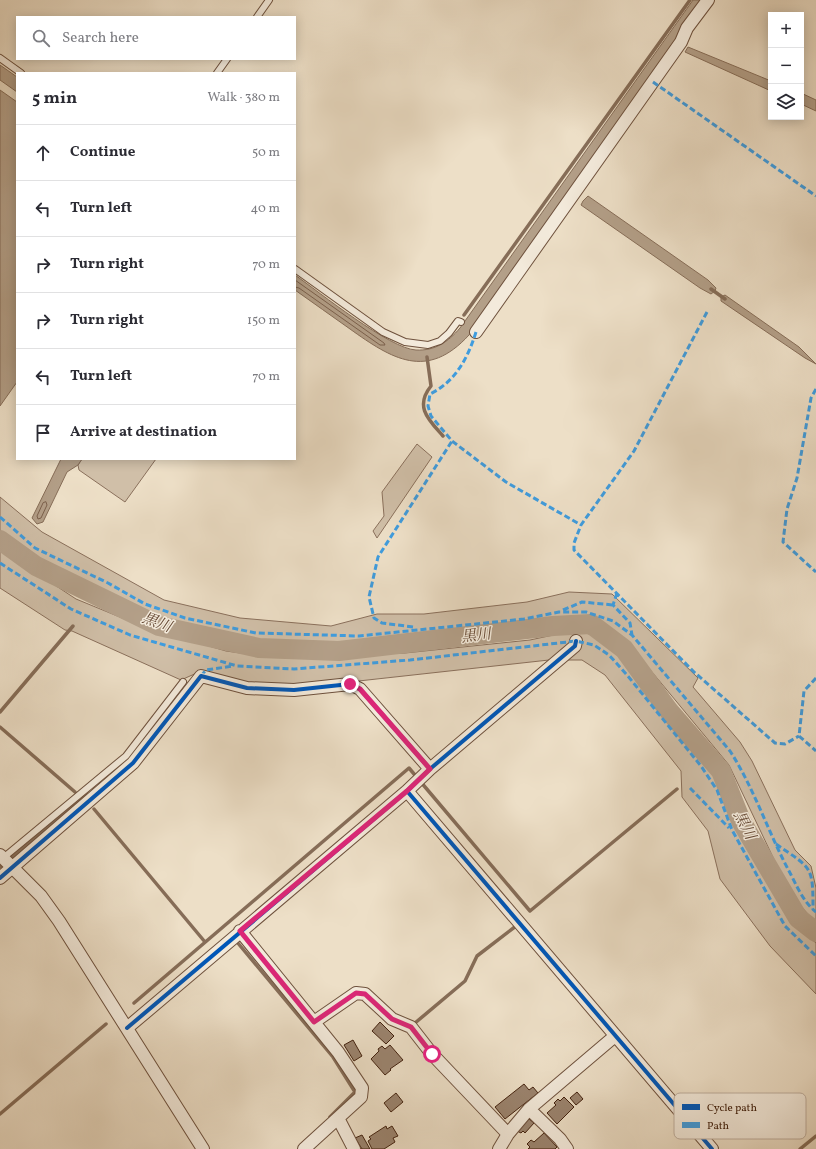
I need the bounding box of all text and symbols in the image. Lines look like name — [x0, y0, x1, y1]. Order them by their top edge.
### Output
map controls — [768, 12, 804, 120]
button: + — [768, 12, 804, 48]
search box — [16, 16, 296, 60]
icon: search — [30, 27, 52, 49]
text: Search here — [62, 28, 139, 49]
button: − — [768, 48, 804, 84]
button: layers — [768, 84, 804, 120]
text: 5 min — [32, 87, 77, 110]
text: Walk · 380 m — [207, 89, 280, 107]
icon: ahead — [32, 142, 54, 164]
text: Continue — [70, 142, 135, 163]
text: 50 m — [252, 144, 280, 162]
icon: left — [32, 198, 54, 220]
text: Turn left — [70, 198, 132, 219]
text: 40 m — [251, 200, 280, 218]
icon: right — [32, 254, 54, 276]
text: Turn right — [70, 254, 144, 275]
text: 70 m — [252, 256, 280, 274]
icon: right — [32, 310, 54, 332]
text: Turn right — [70, 310, 144, 331]
text: 150 m — [247, 312, 280, 330]
icon: left — [32, 366, 54, 388]
text: Turn left — [70, 366, 132, 387]
text: 70 m — [252, 368, 280, 386]
icon: arrive — [32, 422, 54, 444]
text: Arrive at destination — [70, 422, 217, 443]
water label: 黒川 — [139, 608, 176, 639]
water label: 黒川 — [460, 624, 494, 649]
route end — [341, 675, 359, 693]
water label: 黒川 — [727, 808, 761, 846]
route start — [423, 1045, 441, 1063]
legend — [674, 1093, 806, 1139]
text: Cycle path — [707, 1101, 757, 1116]
text: Path — [707, 1119, 730, 1134]

